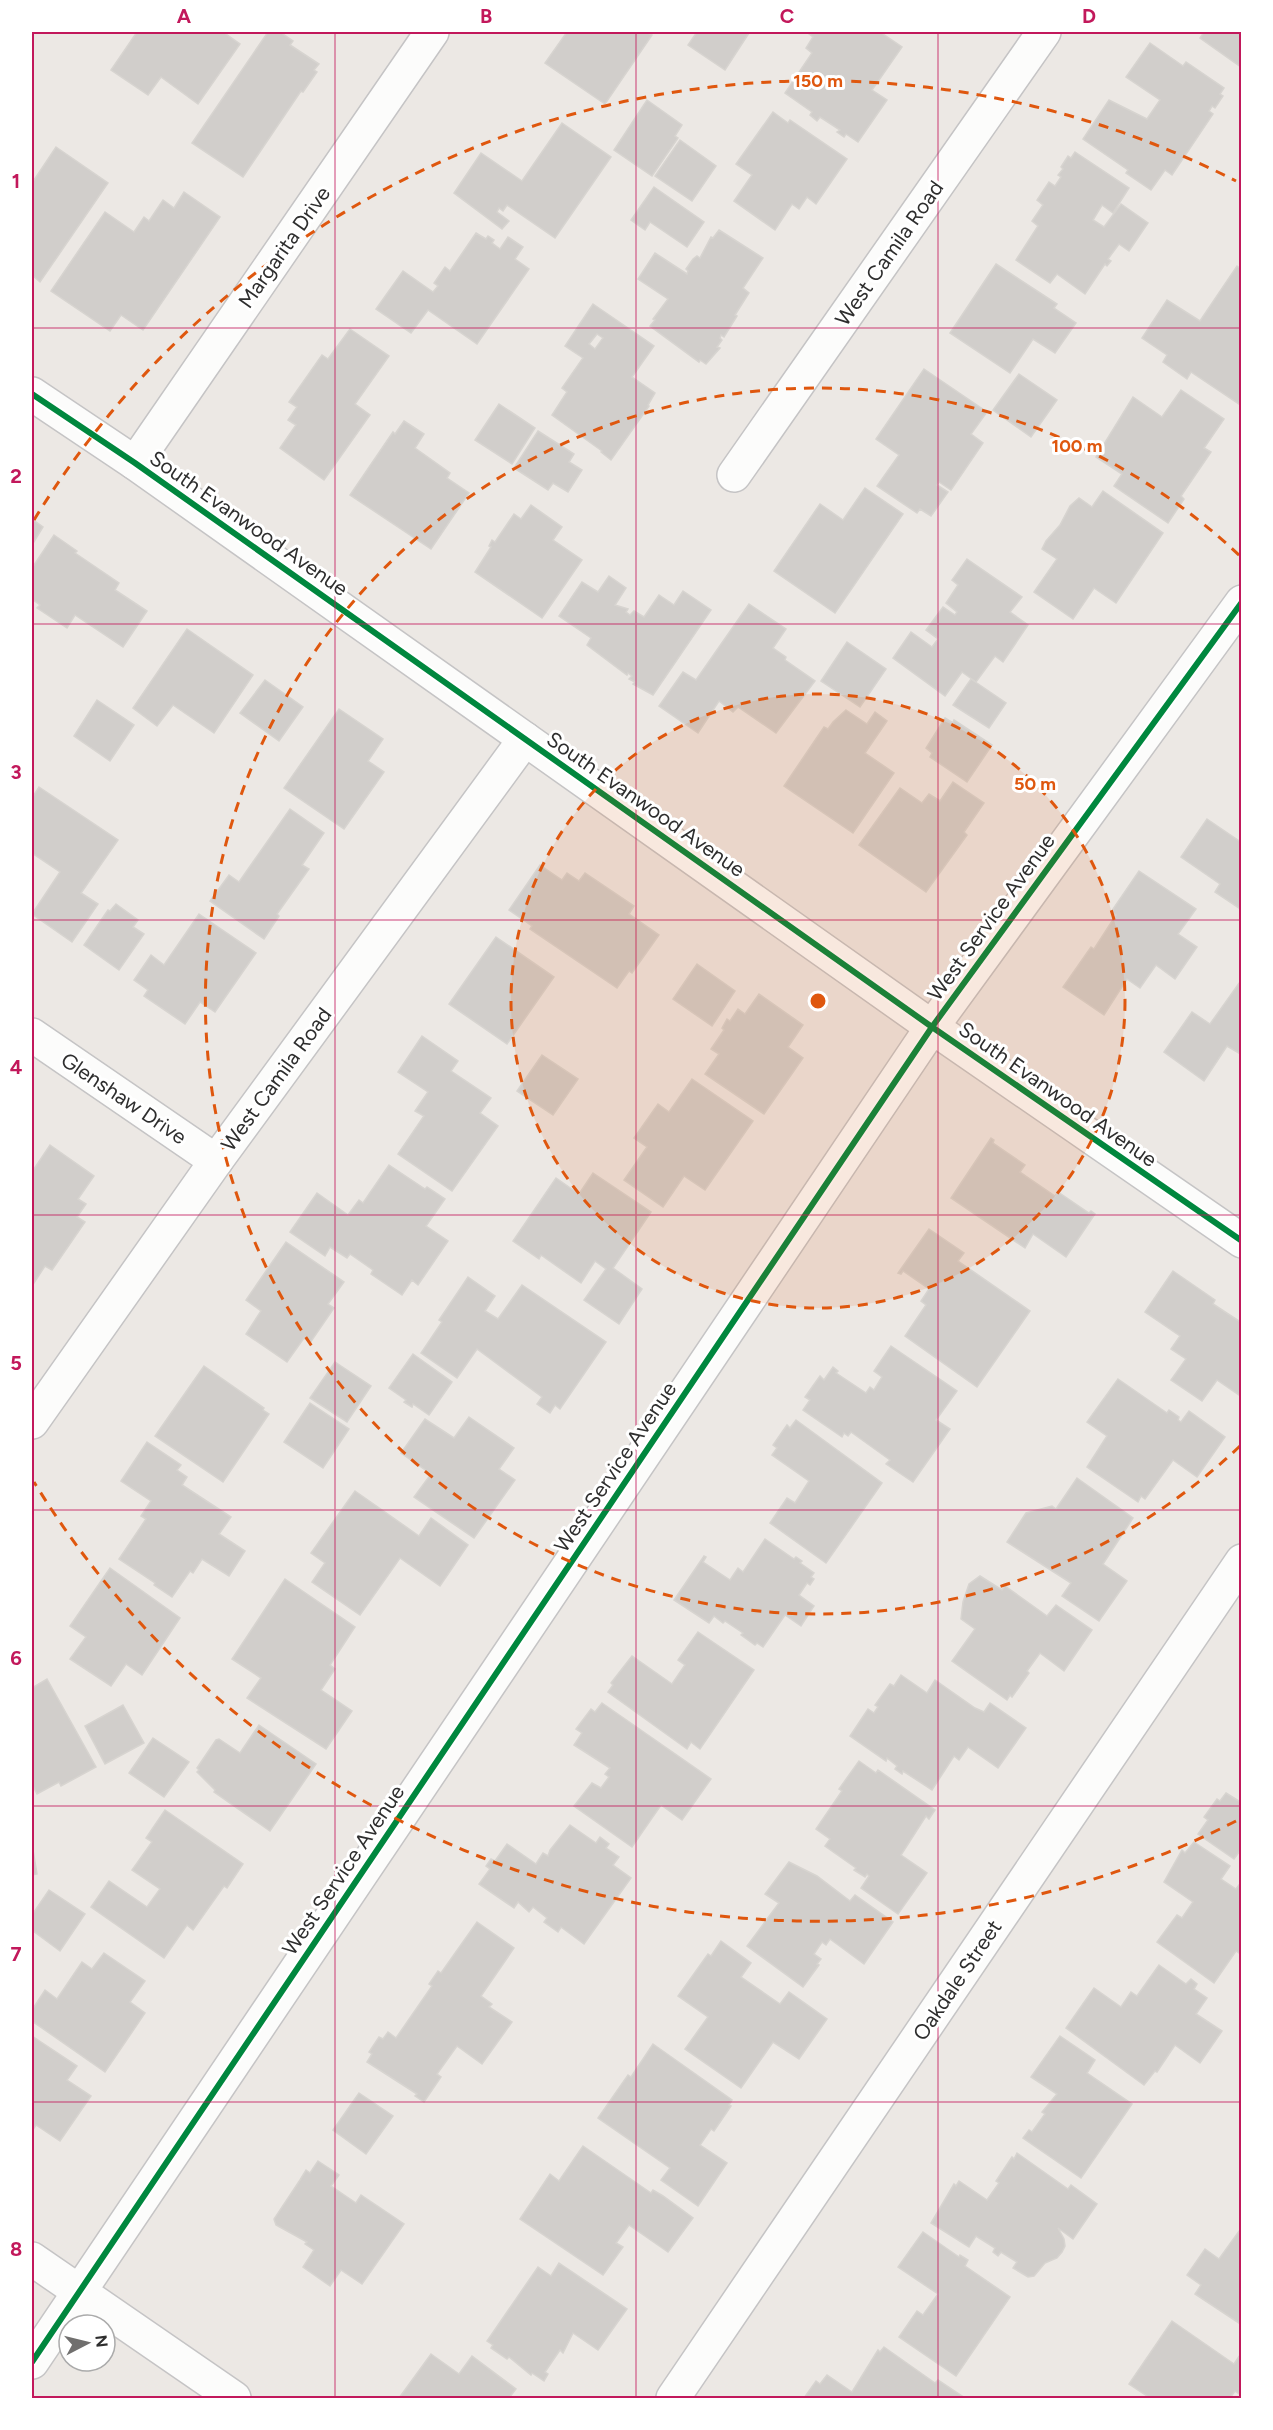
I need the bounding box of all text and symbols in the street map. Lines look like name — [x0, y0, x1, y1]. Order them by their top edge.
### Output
text: A — [177, 4, 192, 28]
text: B — [480, 4, 492, 28]
text: C — [780, 4, 794, 28]
text: D — [1082, 4, 1096, 28]
text: 150 m — [793, 70, 843, 92]
text: 1 — [12, 169, 20, 193]
street label: West Camila Road — [830, 176, 948, 330]
street label: Margarita Drive — [233, 181, 335, 313]
text: 100 m — [1052, 435, 1102, 457]
street label: South Evanwood Avenue — [145, 445, 353, 601]
text: 2 — [10, 464, 22, 488]
street label: South Evanwood Avenue — [542, 726, 750, 882]
text: 3 — [10, 760, 22, 784]
text: 50 m — [1014, 773, 1056, 795]
street label: West Service Avenue — [922, 829, 1060, 1005]
centre of rings — [808, 991, 828, 1011]
street label: West Camila Road — [216, 1002, 336, 1156]
street label: South Evanwood Avenue — [954, 1016, 1162, 1172]
street label: Glenshaw Drive — [56, 1047, 192, 1149]
text: 4 — [10, 1055, 23, 1079]
text: 5 — [10, 1351, 22, 1375]
street label: West Service Avenue — [549, 1377, 681, 1557]
text: 6 — [10, 1646, 22, 1670]
street label: West Service Avenue — [277, 1780, 409, 1960]
street label: Oakdale Street — [907, 1915, 1007, 2045]
text: 7 — [10, 1942, 22, 1966]
text: 8 — [10, 2237, 22, 2261]
north arrow — [57, 2313, 117, 2373]
text: N — [91, 2334, 112, 2349]

